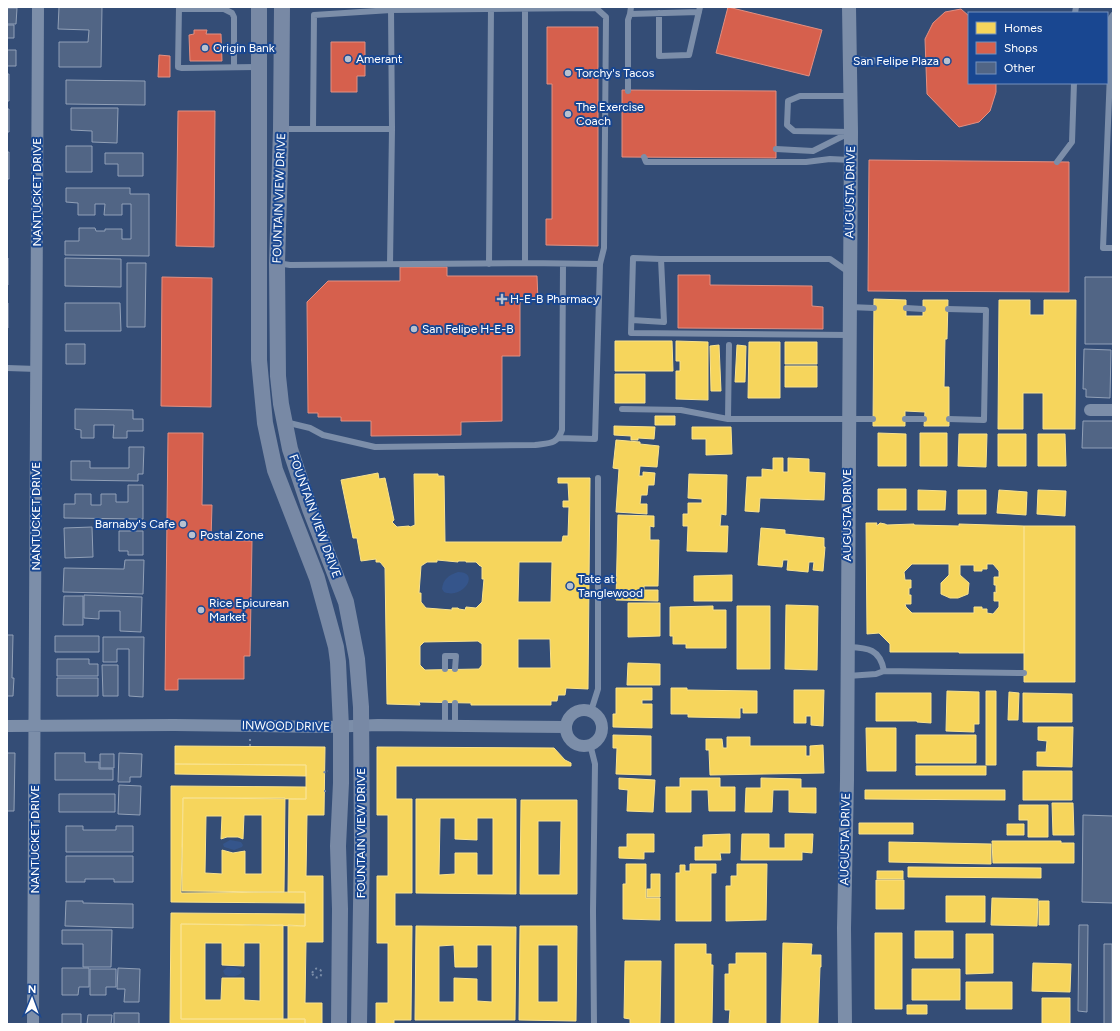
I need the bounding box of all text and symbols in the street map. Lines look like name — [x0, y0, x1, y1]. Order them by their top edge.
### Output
legend — [968, 12, 1108, 84]
text: Homes — [1004, 21, 1043, 35]
place label: Origin Bank — [213, 41, 275, 55]
text: Shops — [1004, 41, 1038, 55]
marker: Origin Bank — [200, 43, 210, 53]
place label: Amerant — [356, 52, 403, 66]
marker: Amerant — [343, 54, 353, 64]
place label: San Felipe Plaza — [853, 54, 939, 68]
marker: San Felipe Plaza — [942, 56, 952, 66]
text: Other — [1004, 61, 1035, 75]
place label: Torchy's Tacos — [576, 66, 655, 80]
marker: Torchy's Tacos — [563, 68, 573, 78]
place label: The Exercise Coach — [576, 100, 644, 128]
marker: The Exercise Coach — [563, 109, 573, 119]
street label: FOUNTAIN VIEW DRIVE — [270, 132, 288, 264]
street label: NANTUCKET DRIVE — [30, 138, 44, 246]
street label: AUGUSTA DRIVE — [842, 145, 858, 239]
place label: H-E-B Pharmacy — [510, 292, 600, 306]
marker: H-E-B Pharmacy — [497, 294, 507, 304]
place label: San Felipe H-E-B — [422, 322, 514, 336]
marker: San Felipe H-E-B — [409, 324, 419, 334]
street label: FOUNTAIN VIEW DRIVE — [286, 452, 344, 580]
street label: NANTUCKET DRIVE — [29, 462, 43, 570]
street label: AUGUSTA DRIVE — [840, 469, 854, 561]
place label: Barnaby's Cafe — [95, 517, 175, 531]
marker: Barnaby's Cafe — [178, 519, 188, 529]
place label: Postal Zone — [200, 528, 264, 542]
marker: Postal Zone — [187, 530, 197, 540]
place label: Tate at Tanglewood — [578, 572, 643, 600]
marker: Tate at Tanglewood — [565, 581, 575, 591]
place label: Rice Epicurean Market — [209, 596, 289, 624]
marker: Rice Epicurean Market — [196, 605, 206, 615]
street label: INWOOD DRIVE — [242, 718, 330, 734]
street label: FOUNTAIN VIEW DRIVE — [354, 768, 368, 898]
street label: NANTUCKET DRIVE — [28, 785, 42, 893]
street label: AUGUSTA DRIVE — [837, 792, 853, 886]
north arrow — [12, 979, 52, 1019]
text: N — [28, 983, 37, 996]

